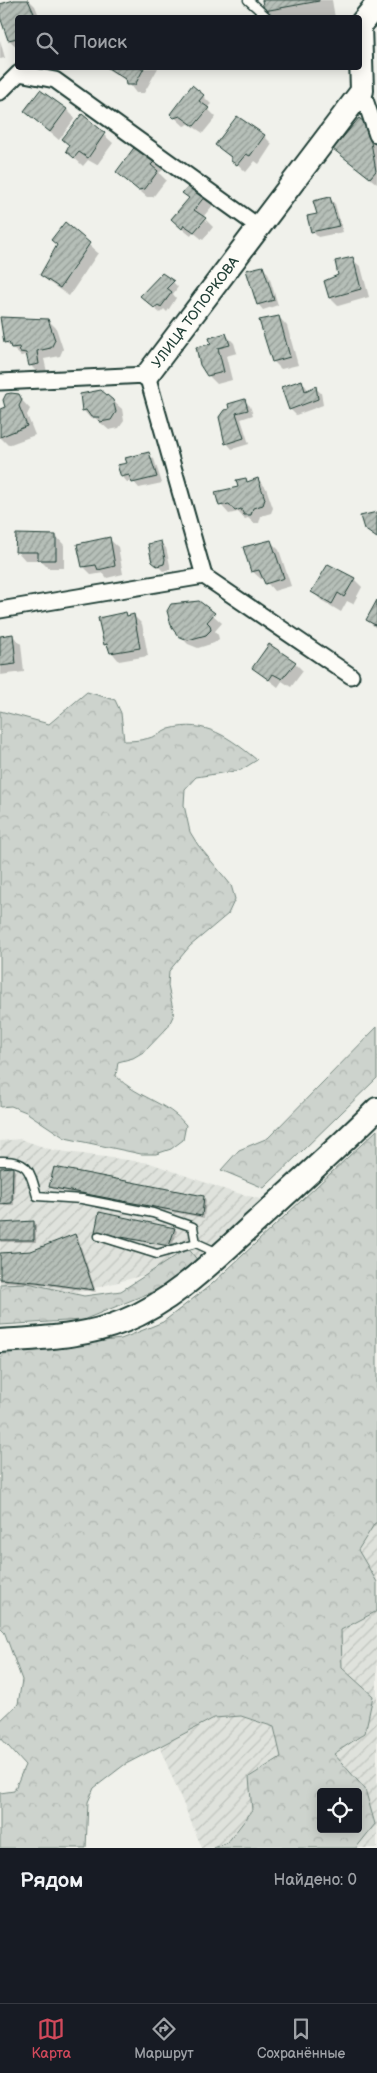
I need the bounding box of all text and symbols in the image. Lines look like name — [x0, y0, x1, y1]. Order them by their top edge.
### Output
search box — [15, 15, 362, 70]
icon: search — [33, 29, 61, 57]
text: Поиск — [73, 31, 127, 54]
street label: УЛИЦА ТОПОРКОВА — [148, 253, 243, 371]
map controls — [317, 1788, 362, 1833]
button: locate — [317, 1788, 362, 1833]
text: Рядом — [20, 1868, 83, 1893]
text: Найдено: 0 — [274, 1871, 357, 1890]
tab: Карта — [32, 2015, 71, 2062]
tab: Маршрут — [134, 2015, 194, 2062]
tab: Сохранённые — [257, 2015, 345, 2062]

